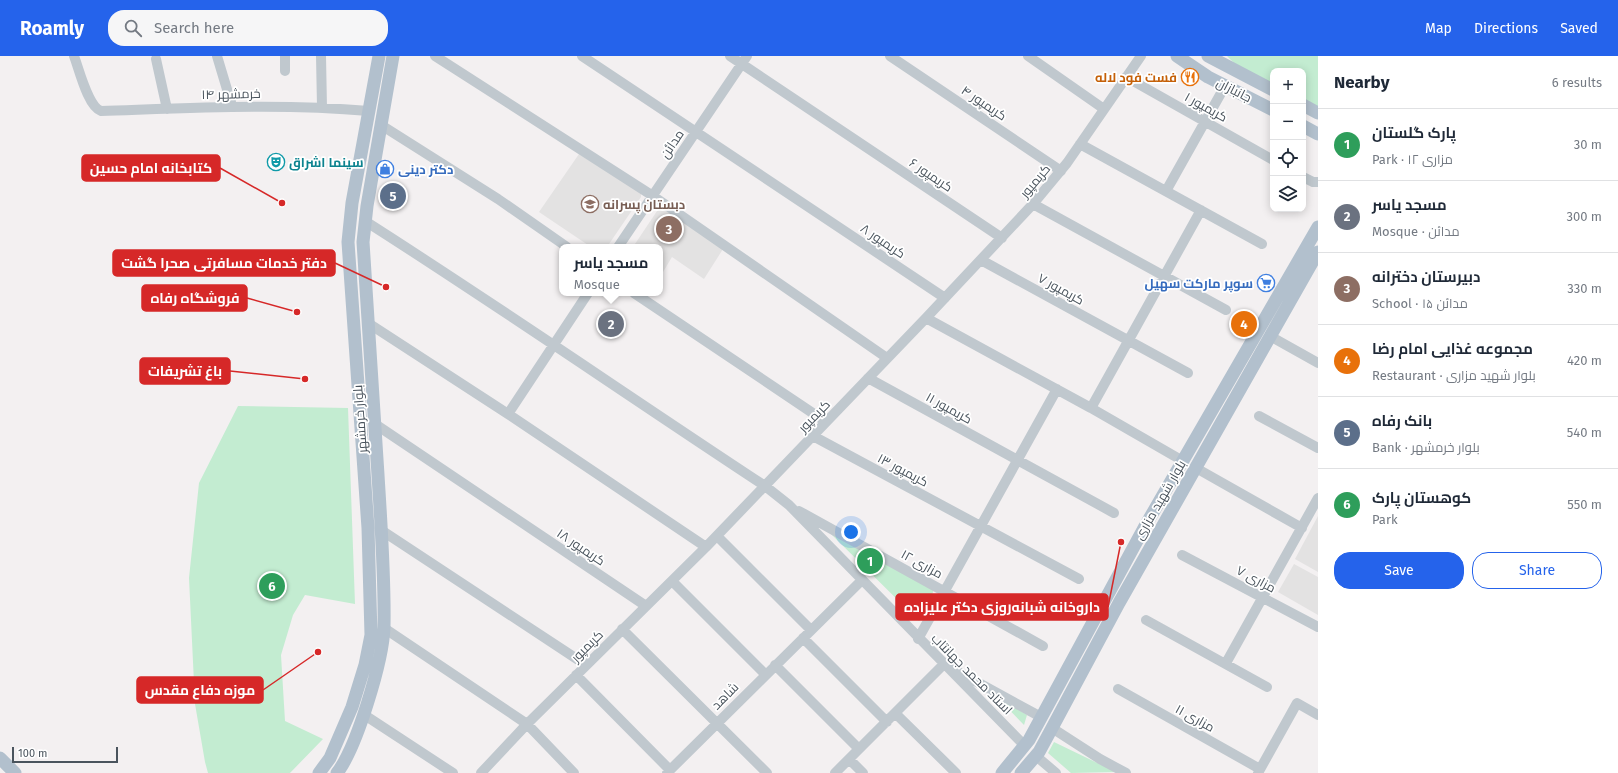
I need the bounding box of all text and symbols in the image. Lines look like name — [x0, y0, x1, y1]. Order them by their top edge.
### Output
search box — [108, 10, 388, 46]
text: Roamly — [20, 17, 84, 40]
icon: search — [122, 17, 144, 39]
text: Search here — [154, 19, 234, 37]
text: Map — [1425, 20, 1452, 37]
text: Directions — [1474, 20, 1538, 37]
text: Saved — [1560, 20, 1598, 37]
restaurant icon: فست فود لاله — [1180, 67, 1200, 87]
map controls — [1270, 68, 1306, 212]
button: + — [1270, 68, 1306, 104]
place label: فست فود لاله — [1095, 70, 1177, 86]
text: Nearby — [1334, 72, 1389, 93]
street label: جانبازان — [1214, 75, 1254, 105]
text: 6 results — [1552, 75, 1602, 90]
street label: کریمپور ۴ — [958, 82, 1009, 124]
street label: خرمشهر ۱۴ — [201, 86, 261, 102]
street label: کریمپور ۱ — [1182, 89, 1230, 126]
button: − — [1270, 104, 1306, 140]
text: پارک گلستان — [1372, 124, 1456, 142]
street label: مدائن — [657, 127, 687, 161]
text: 1 — [1344, 137, 1350, 152]
text: 30 m — [1574, 137, 1602, 152]
button: locate — [1270, 140, 1306, 176]
theatre icon: سینما اشراق — [266, 152, 286, 172]
text: Park · مزاری ۱۲ — [1372, 152, 1453, 167]
callout: کتابخانه امام حسین — [82, 155, 220, 181]
place label: سینما اشراق — [289, 155, 364, 171]
street label: کریمپور ۶ — [906, 155, 955, 196]
shop icon: دکتر دینی — [375, 159, 395, 179]
text: کتابخانه امام حسین — [90, 160, 212, 178]
street label: کریمپور — [1016, 161, 1054, 202]
place label: دکتر دینی — [398, 162, 453, 177]
button: layers — [1270, 176, 1306, 212]
pin: 5 — [380, 181, 406, 211]
school or university icon: دبستان پسرانه — [580, 194, 600, 214]
text: مسجد یاسر — [1372, 196, 1447, 214]
place label: دبستان پسرانه — [603, 197, 685, 214]
text: 2 — [1344, 209, 1350, 224]
text: 300 m — [1566, 209, 1602, 224]
pin: 3 — [656, 214, 682, 244]
street label: کریمپور ۸ — [857, 221, 908, 262]
text: Mosque · مدائن — [1372, 224, 1460, 239]
popup — [559, 244, 663, 296]
callout: دفتر خدمات مسافرتی صحرا گشت — [113, 250, 335, 276]
text: مسجد یاسر — [574, 254, 648, 272]
text: دفتر خدمات مسافرتی صحرا گشت — [121, 255, 327, 272]
text: دبیرستان دخترانه — [1372, 268, 1480, 286]
street label: کریمپور ۷ — [1035, 270, 1087, 309]
supermarket icon: سوپر مارکت سهیل — [1256, 273, 1276, 293]
place label: سوپر مارکت سهیل — [1145, 276, 1253, 293]
text: Mosque — [574, 277, 620, 292]
text: 3 — [1344, 281, 1350, 296]
text: 330 m — [1567, 281, 1602, 296]
callout: فروشگاه رفاه — [142, 285, 247, 311]
text: فروشگاه رفاه — [150, 290, 240, 307]
text: School · مدائن ۱۵ — [1372, 296, 1468, 311]
pin: 2 — [598, 309, 624, 339]
pin: 4 — [1231, 309, 1257, 339]
text: مجموعه غذایی امام رضا — [1372, 340, 1533, 358]
text: 4 — [1343, 353, 1351, 368]
text: 420 m — [1567, 353, 1602, 368]
callout: باغ تشریفات — [140, 358, 230, 384]
text: باغ تشریفات — [148, 363, 222, 381]
text: Restaurant · بلوار شهید مزاری — [1372, 368, 1536, 383]
street label: بلوار خرمشهر — [350, 384, 370, 455]
street label: کریمپور ۱۱ — [923, 389, 975, 428]
street label: کریمپور — [794, 397, 834, 437]
text: بانک رفاه — [1372, 412, 1432, 430]
text: 5 — [1344, 425, 1350, 440]
text: 540 m — [1567, 425, 1602, 440]
text: Bank · بلوار خرمشهر — [1372, 440, 1480, 455]
street label: کریمپور ۱۳ — [875, 450, 931, 490]
street label: بلوار شهید مزاری — [1131, 457, 1189, 543]
text: کوهستان پارک — [1372, 489, 1471, 507]
text: 6 — [1343, 497, 1351, 512]
text: 550 m — [1567, 497, 1602, 512]
text: Park — [1372, 512, 1398, 527]
your location — [841, 522, 861, 542]
street label: کریمپور ۱۸ — [554, 526, 608, 569]
pin: 1 — [857, 546, 883, 576]
street label: مزاری ۱۲ — [899, 546, 945, 582]
button: Save — [1334, 552, 1464, 589]
button: Share — [1472, 552, 1602, 589]
street label: مزاری ۷ — [1234, 562, 1278, 596]
pin: 6 — [259, 571, 285, 601]
callout: داروخانه شبانه‌روزی دکتر علیزاده — [896, 594, 1108, 620]
text: داروخانه شبانه‌روزی دکتر علیزاده — [904, 599, 1100, 616]
street label: کریمپور — [567, 627, 607, 667]
street label: استاد محمد جهانتاب — [929, 631, 1015, 717]
callout: موزه دفاع مقدس — [137, 677, 263, 703]
street label: شاهد — [708, 679, 742, 713]
text: موزه دفاع مقدس — [145, 682, 255, 700]
street label: مزاری ۱۱ — [1173, 701, 1217, 735]
scale bar — [12, 745, 118, 764]
text: 100 m — [18, 747, 47, 760]

